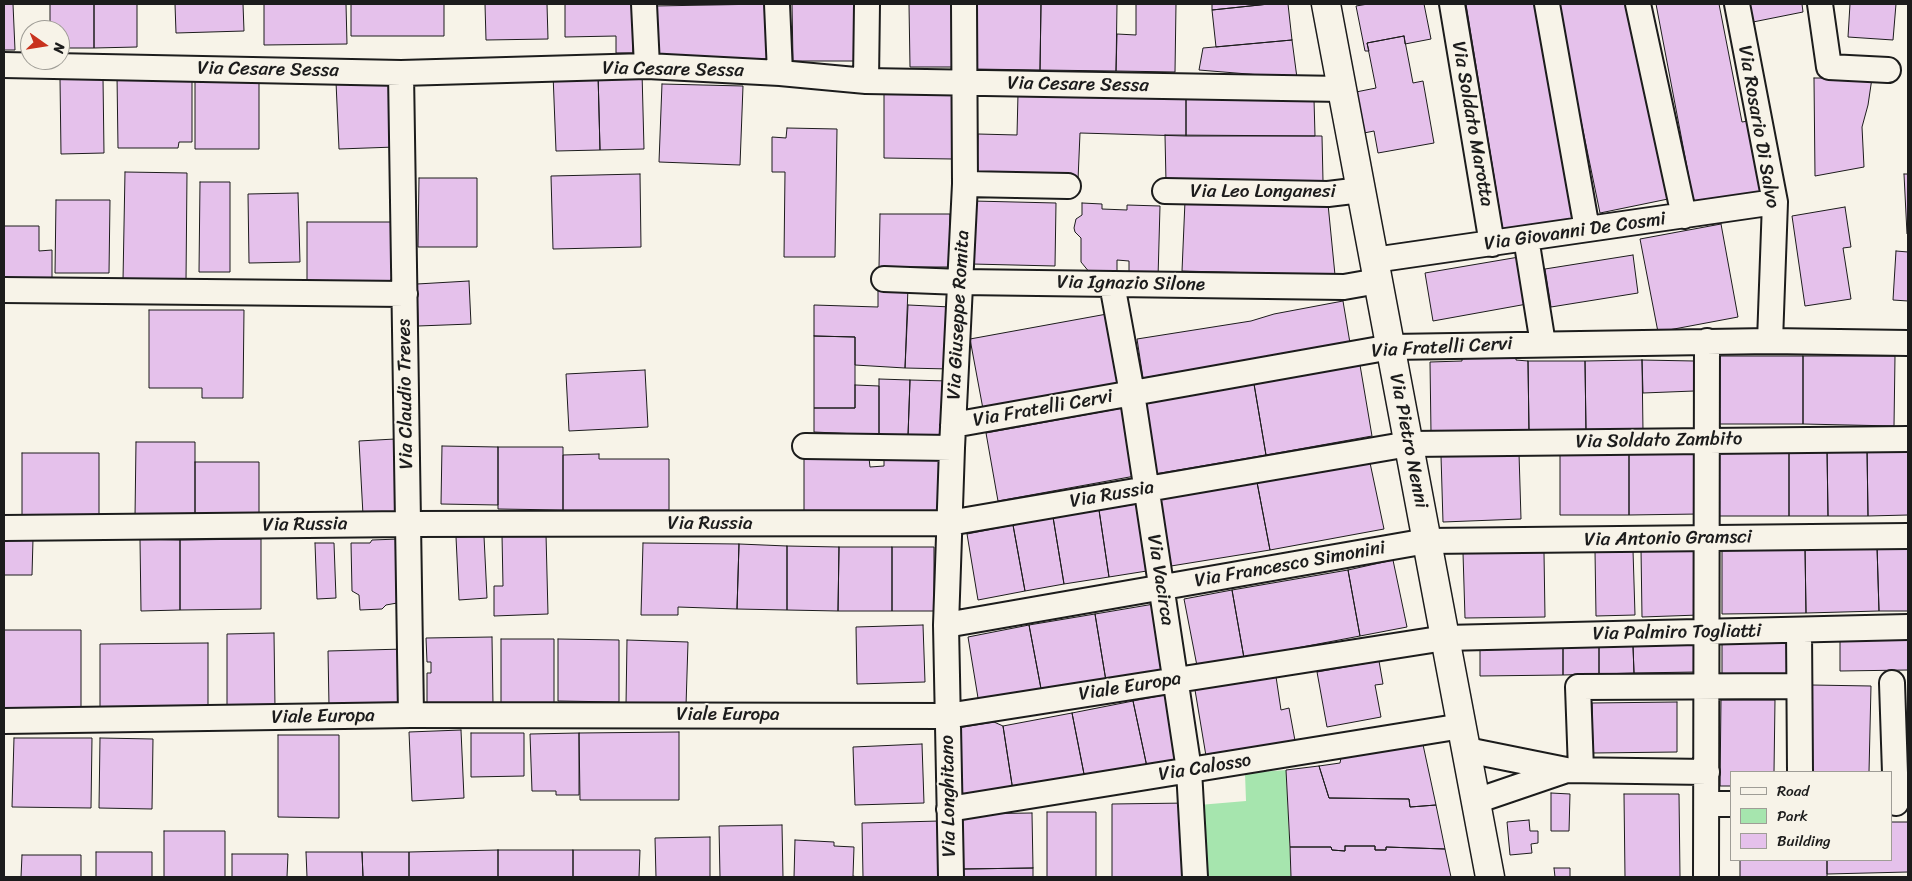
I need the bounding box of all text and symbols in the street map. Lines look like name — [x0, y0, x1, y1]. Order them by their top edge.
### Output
north arrow — [20, 20, 70, 70]
street label: Via Soldato Marotta — [1446, 40, 1498, 208]
text: N — [46, 41, 72, 56]
street label: Via Rosario Di Salvo — [1732, 44, 1784, 210]
street label: Via Cesare Sessa — [197, 57, 339, 83]
street label: Via Cesare Sessa — [602, 57, 744, 83]
street label: Via Cesare Sessa — [1007, 72, 1149, 98]
street label: Via Leo Longanesi — [1190, 181, 1336, 203]
street label: Via Giovanni De Cosmi — [1483, 208, 1667, 256]
street label: Via Giuseppe Romita — [943, 230, 975, 400]
street label: Via Ignazio Silone — [1057, 271, 1205, 297]
street label: Via Claudio Treves — [393, 318, 419, 470]
street label: Via Fratelli Cervi — [1371, 333, 1513, 363]
street label: Via Pietro Nenni — [1384, 372, 1432, 510]
street label: Via Fratelli Cervi — [971, 386, 1115, 432]
street label: Via Soldato Zambito — [1576, 428, 1742, 454]
street label: Via Russia — [1068, 476, 1156, 514]
street label: Via Russia — [262, 513, 348, 537]
street label: Via Russia — [668, 513, 752, 535]
street label: Via Antonio Gramsci — [1584, 526, 1752, 552]
street label: Via Vacirca — [1142, 533, 1178, 627]
street label: Via Francesco Simonini — [1193, 537, 1387, 593]
street label: Via Palmiro Togliatti — [1592, 620, 1762, 646]
street label: Viale Europa — [1077, 668, 1183, 706]
street label: Viale Europa — [676, 704, 780, 726]
street label: Viale Europa — [271, 705, 375, 729]
street label: Via Longhitano — [937, 735, 961, 857]
street label: Via Calosso — [1157, 749, 1253, 787]
legend — [1730, 771, 1892, 861]
text: Road — [1777, 778, 1809, 804]
text: Park — [1777, 803, 1808, 829]
text: Building — [1777, 828, 1831, 854]

